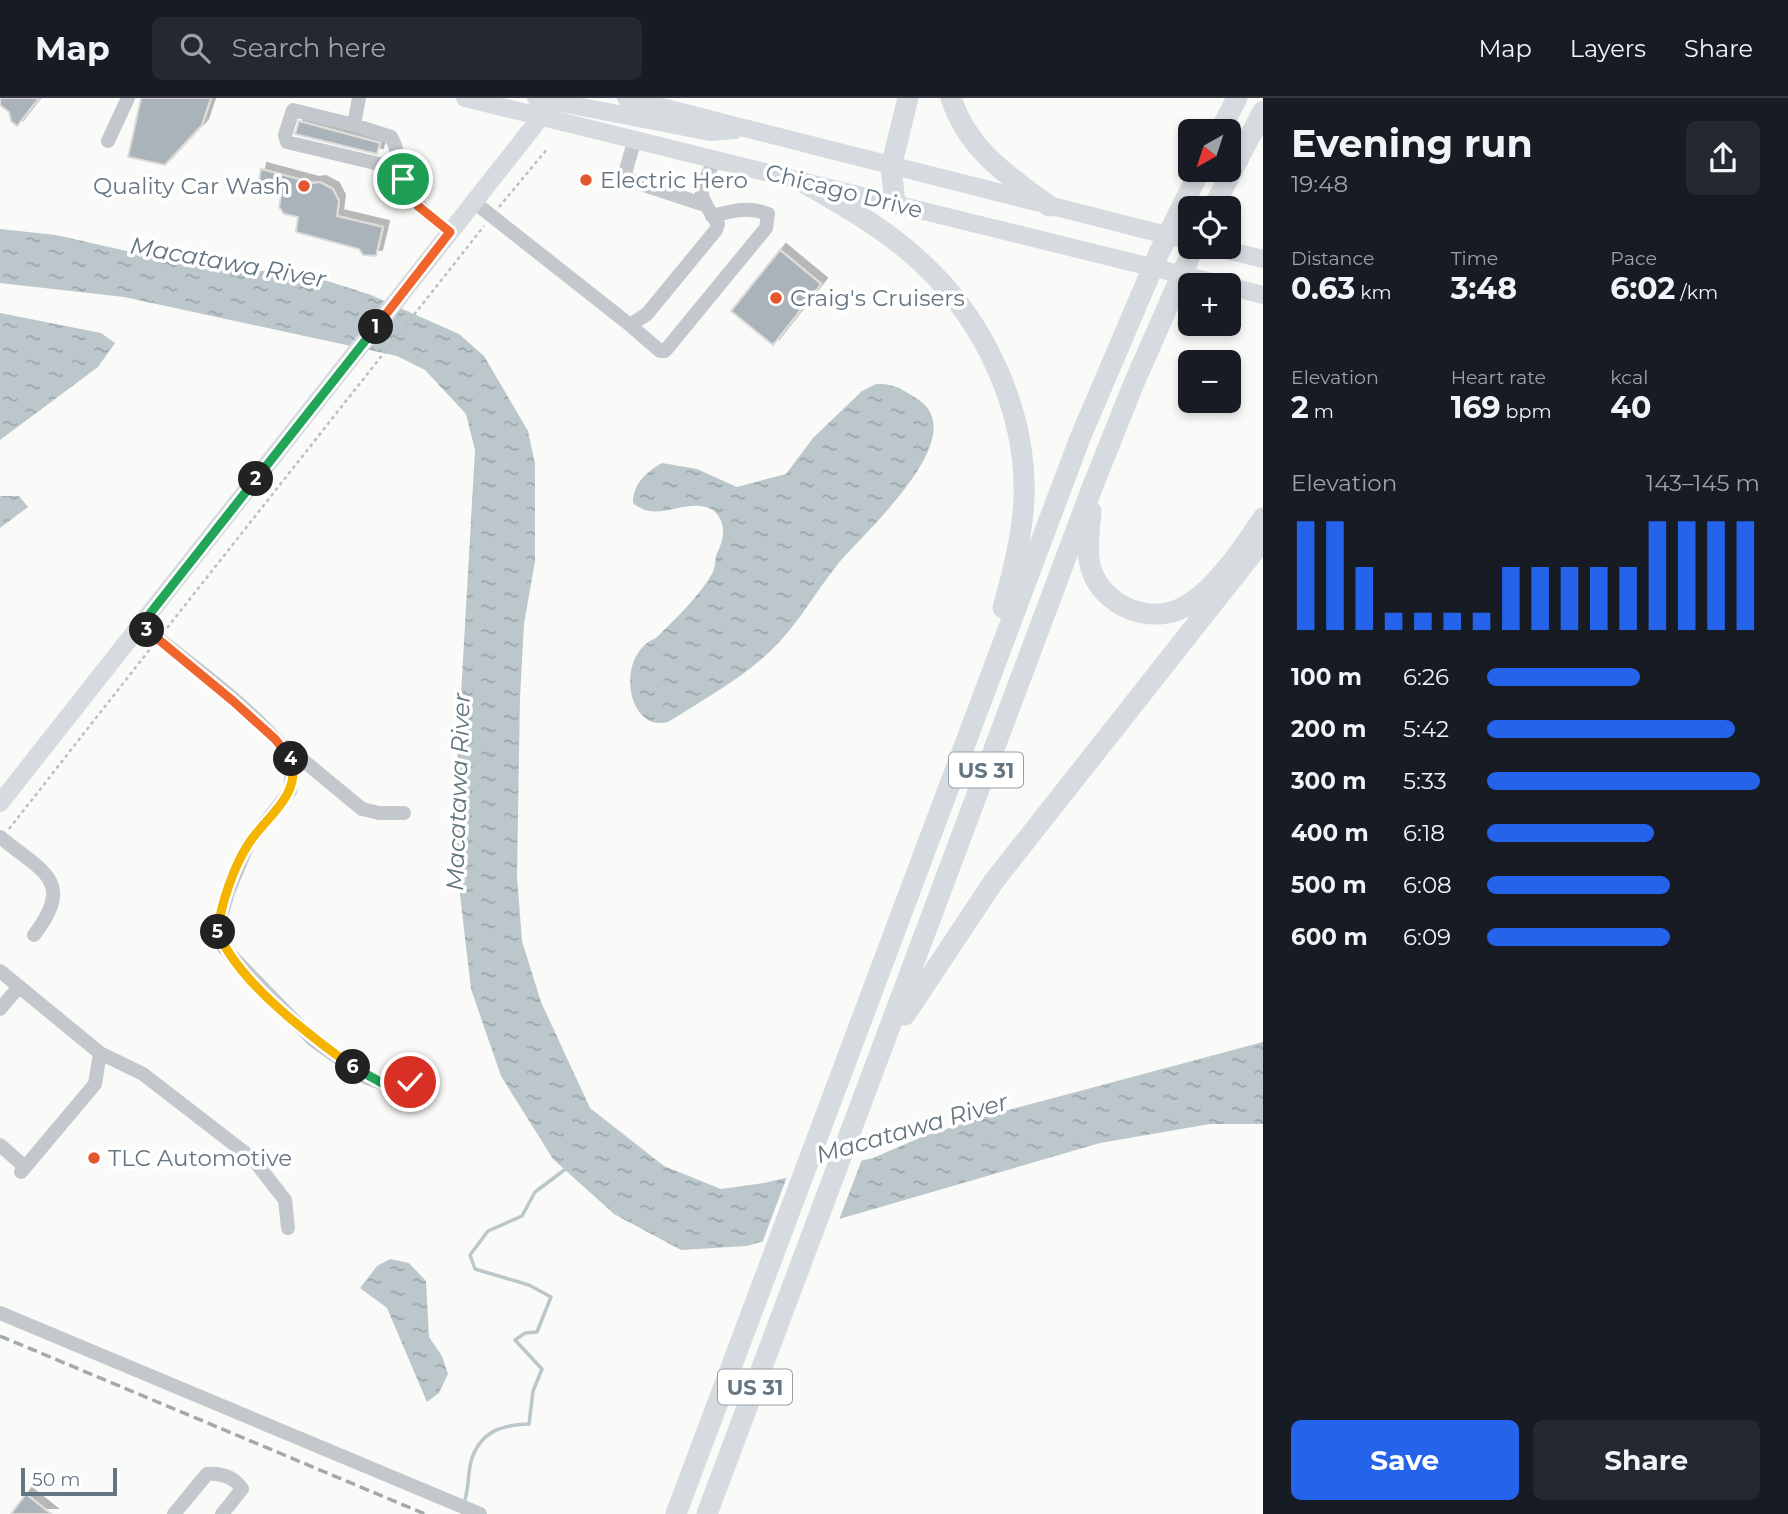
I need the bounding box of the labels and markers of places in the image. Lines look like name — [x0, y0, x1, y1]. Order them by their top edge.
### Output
pin — [373, 149, 433, 209]
place label: Electric Hero — [600, 166, 748, 194]
place label: Quality Car Wash — [93, 172, 290, 200]
marker: Electric Hero — [578, 172, 594, 188]
marker: Quality Car Wash — [296, 178, 312, 194]
place label: Craig's Cruisers — [790, 284, 965, 312]
marker: Craig's Cruisers — [768, 290, 784, 306]
pin: 1 — [358, 310, 394, 344]
pin: 2 — [238, 462, 274, 496]
pin: 3 — [130, 612, 164, 648]
pin: 4 — [274, 742, 308, 776]
pin: 5 — [200, 914, 235, 950]
pin: 6 — [336, 1049, 370, 1084]
pin — [380, 1052, 440, 1112]
place label: TLC Automotive — [108, 1144, 292, 1172]
marker: TLC Automotive — [86, 1150, 102, 1166]

